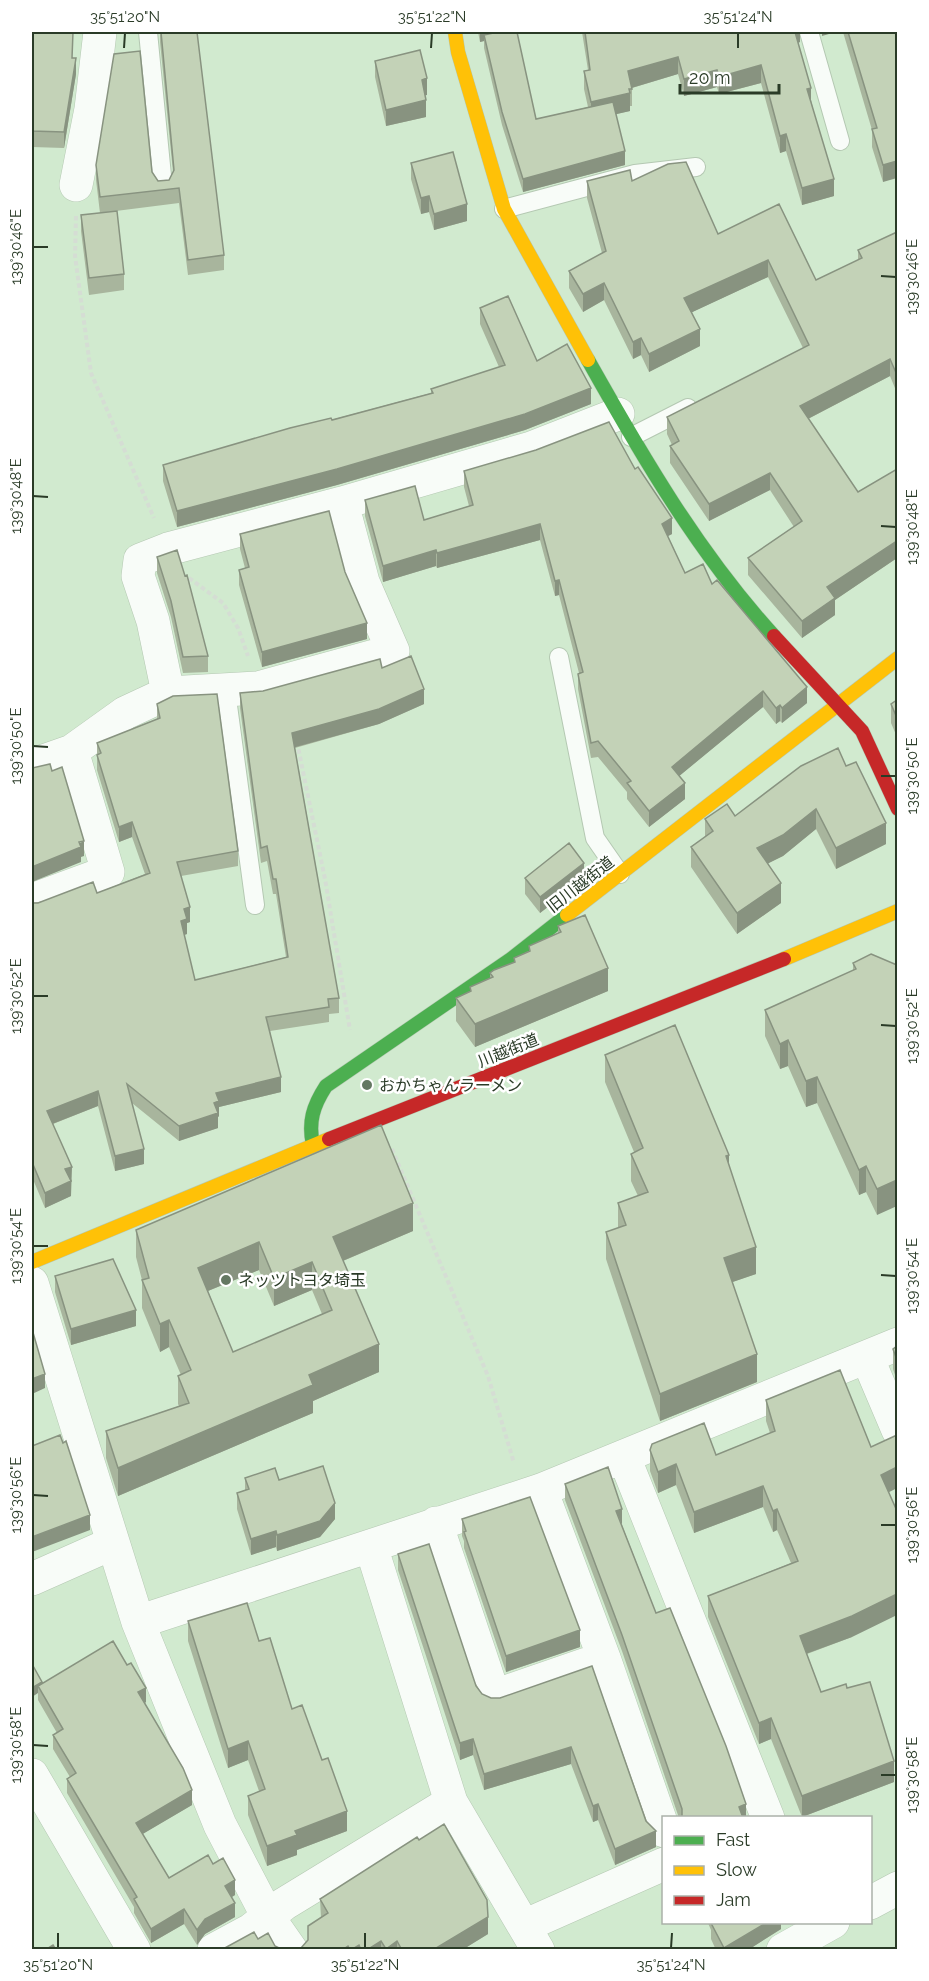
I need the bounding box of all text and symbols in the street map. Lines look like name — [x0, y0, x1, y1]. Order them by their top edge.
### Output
text: 35°51'20"N — [90, 8, 160, 26]
text: 35°51'22"N — [398, 8, 466, 26]
text: 35°51'24"N — [703, 8, 773, 26]
scale bar — [680, 57, 779, 95]
text: 20 m — [689, 67, 731, 88]
text: 139°30'46"E — [7, 209, 25, 285]
text: 139°30'46"E — [903, 239, 921, 315]
text: 139°30'48"E — [7, 458, 25, 534]
text: 139°30'48"E — [903, 489, 921, 565]
text: 139°30'50"E — [7, 707, 25, 785]
text: 139°30'50"E — [903, 737, 921, 815]
street label: 旧川越街道 — [543, 852, 618, 917]
text: 139°30'52"E — [7, 958, 25, 1034]
text: 139°30'52"E — [903, 988, 921, 1064]
street label: 川越街道 — [475, 1030, 541, 1071]
place label: おかちゃんラーメン — [379, 1076, 522, 1095]
marker: おかちゃんラーメン — [360, 1078, 374, 1092]
text: 139°30'54"E — [7, 1208, 25, 1284]
text: 139°30'54"E — [903, 1238, 921, 1314]
place label: ネッツトヨタ埼玉 — [238, 1271, 366, 1290]
marker: ネッツトヨタ埼玉 — [219, 1273, 233, 1287]
text: 139°30'56"E — [7, 1457, 25, 1533]
text: 139°30'56"E — [903, 1487, 921, 1563]
text: 139°30'58"E — [7, 1707, 25, 1783]
text: 139°30'58"E — [903, 1737, 921, 1813]
legend — [662, 1816, 872, 1924]
text: Fast — [716, 1829, 750, 1850]
text: Slow — [716, 1859, 757, 1880]
text: Jam — [716, 1889, 751, 1910]
text: 35°51'20"N — [23, 1956, 93, 1974]
text: 35°51'22"N — [331, 1956, 399, 1974]
text: 35°51'24"N — [636, 1956, 706, 1974]

